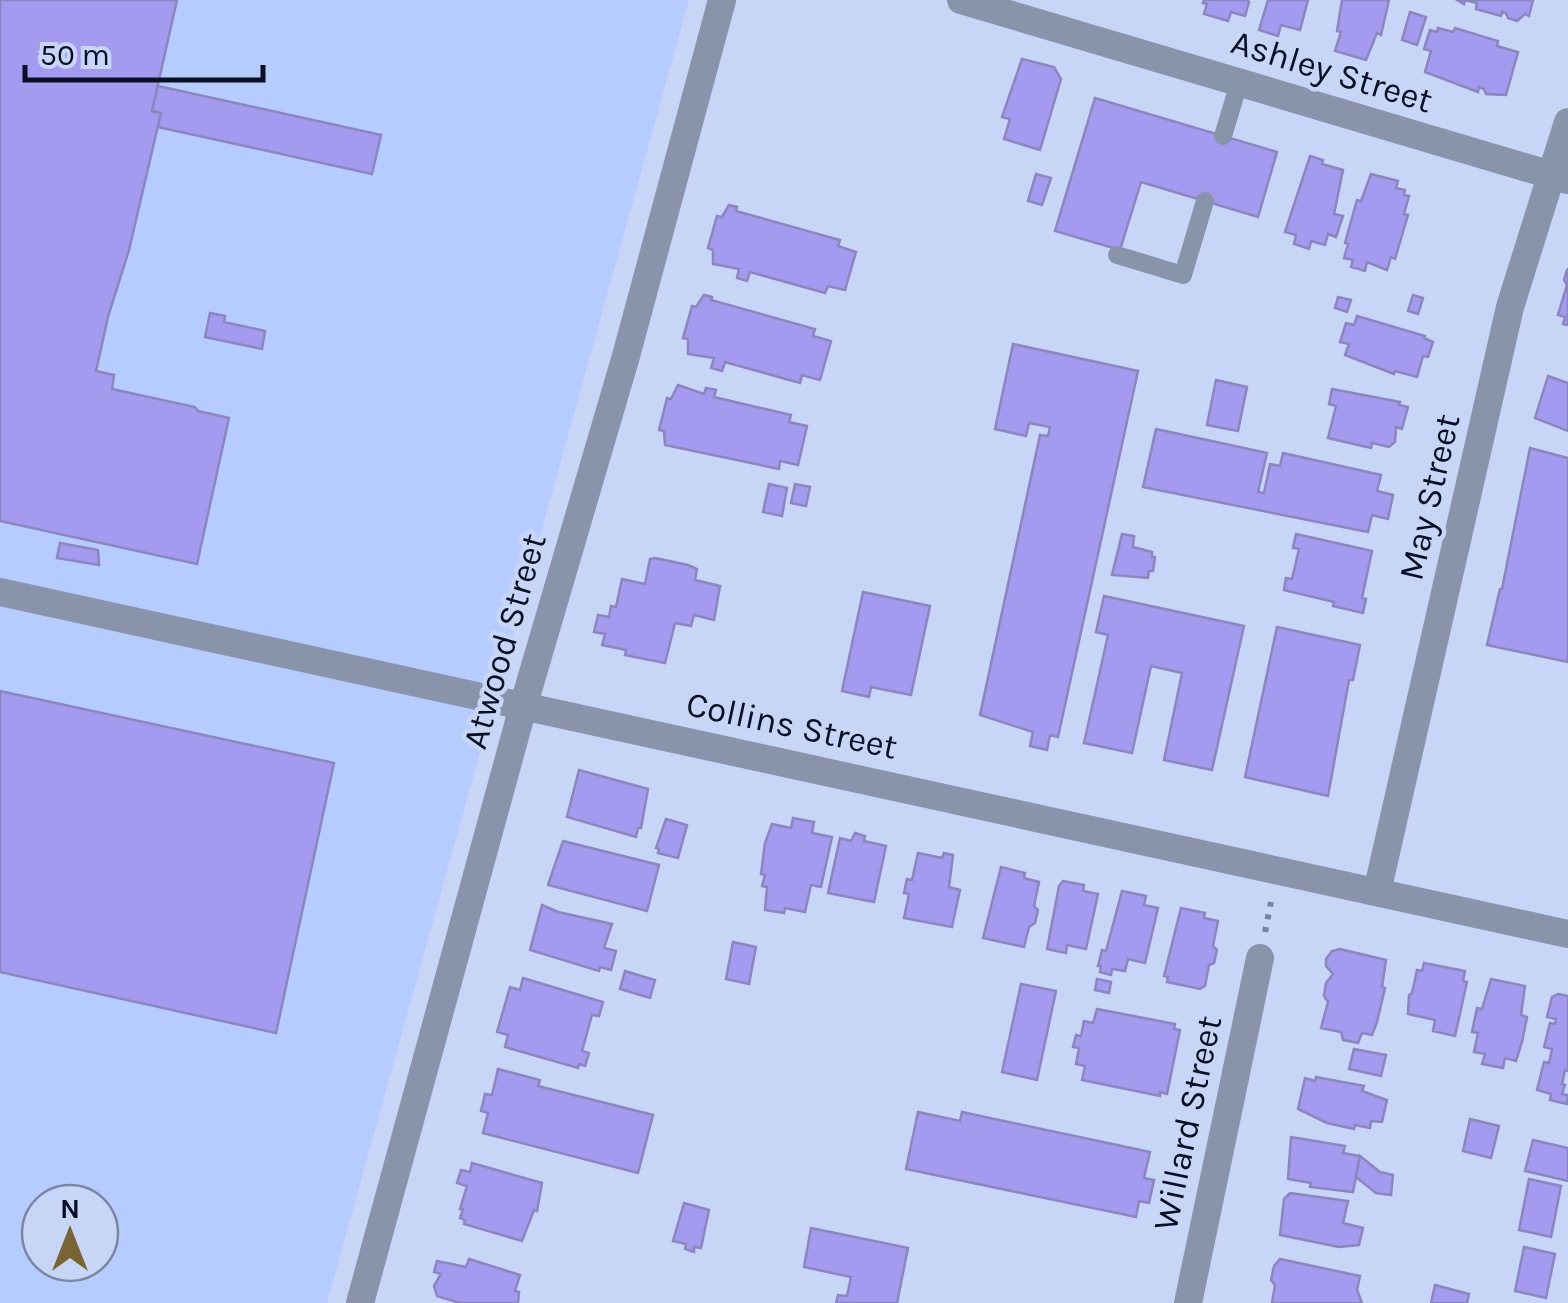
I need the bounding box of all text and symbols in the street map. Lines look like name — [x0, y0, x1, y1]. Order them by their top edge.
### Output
scale bar — [25, 20, 262, 82]
street label: Ashley Street — [1226, 21, 1437, 122]
text: 50 m — [40, 37, 110, 73]
street label: May Street — [1390, 410, 1469, 584]
street label: Atwood Street — [454, 529, 555, 753]
street label: Collins Street — [683, 683, 901, 768]
street label: Willard Street — [1145, 1012, 1230, 1234]
north arrow — [20, 1183, 120, 1283]
text: N — [60, 1192, 80, 1225]

